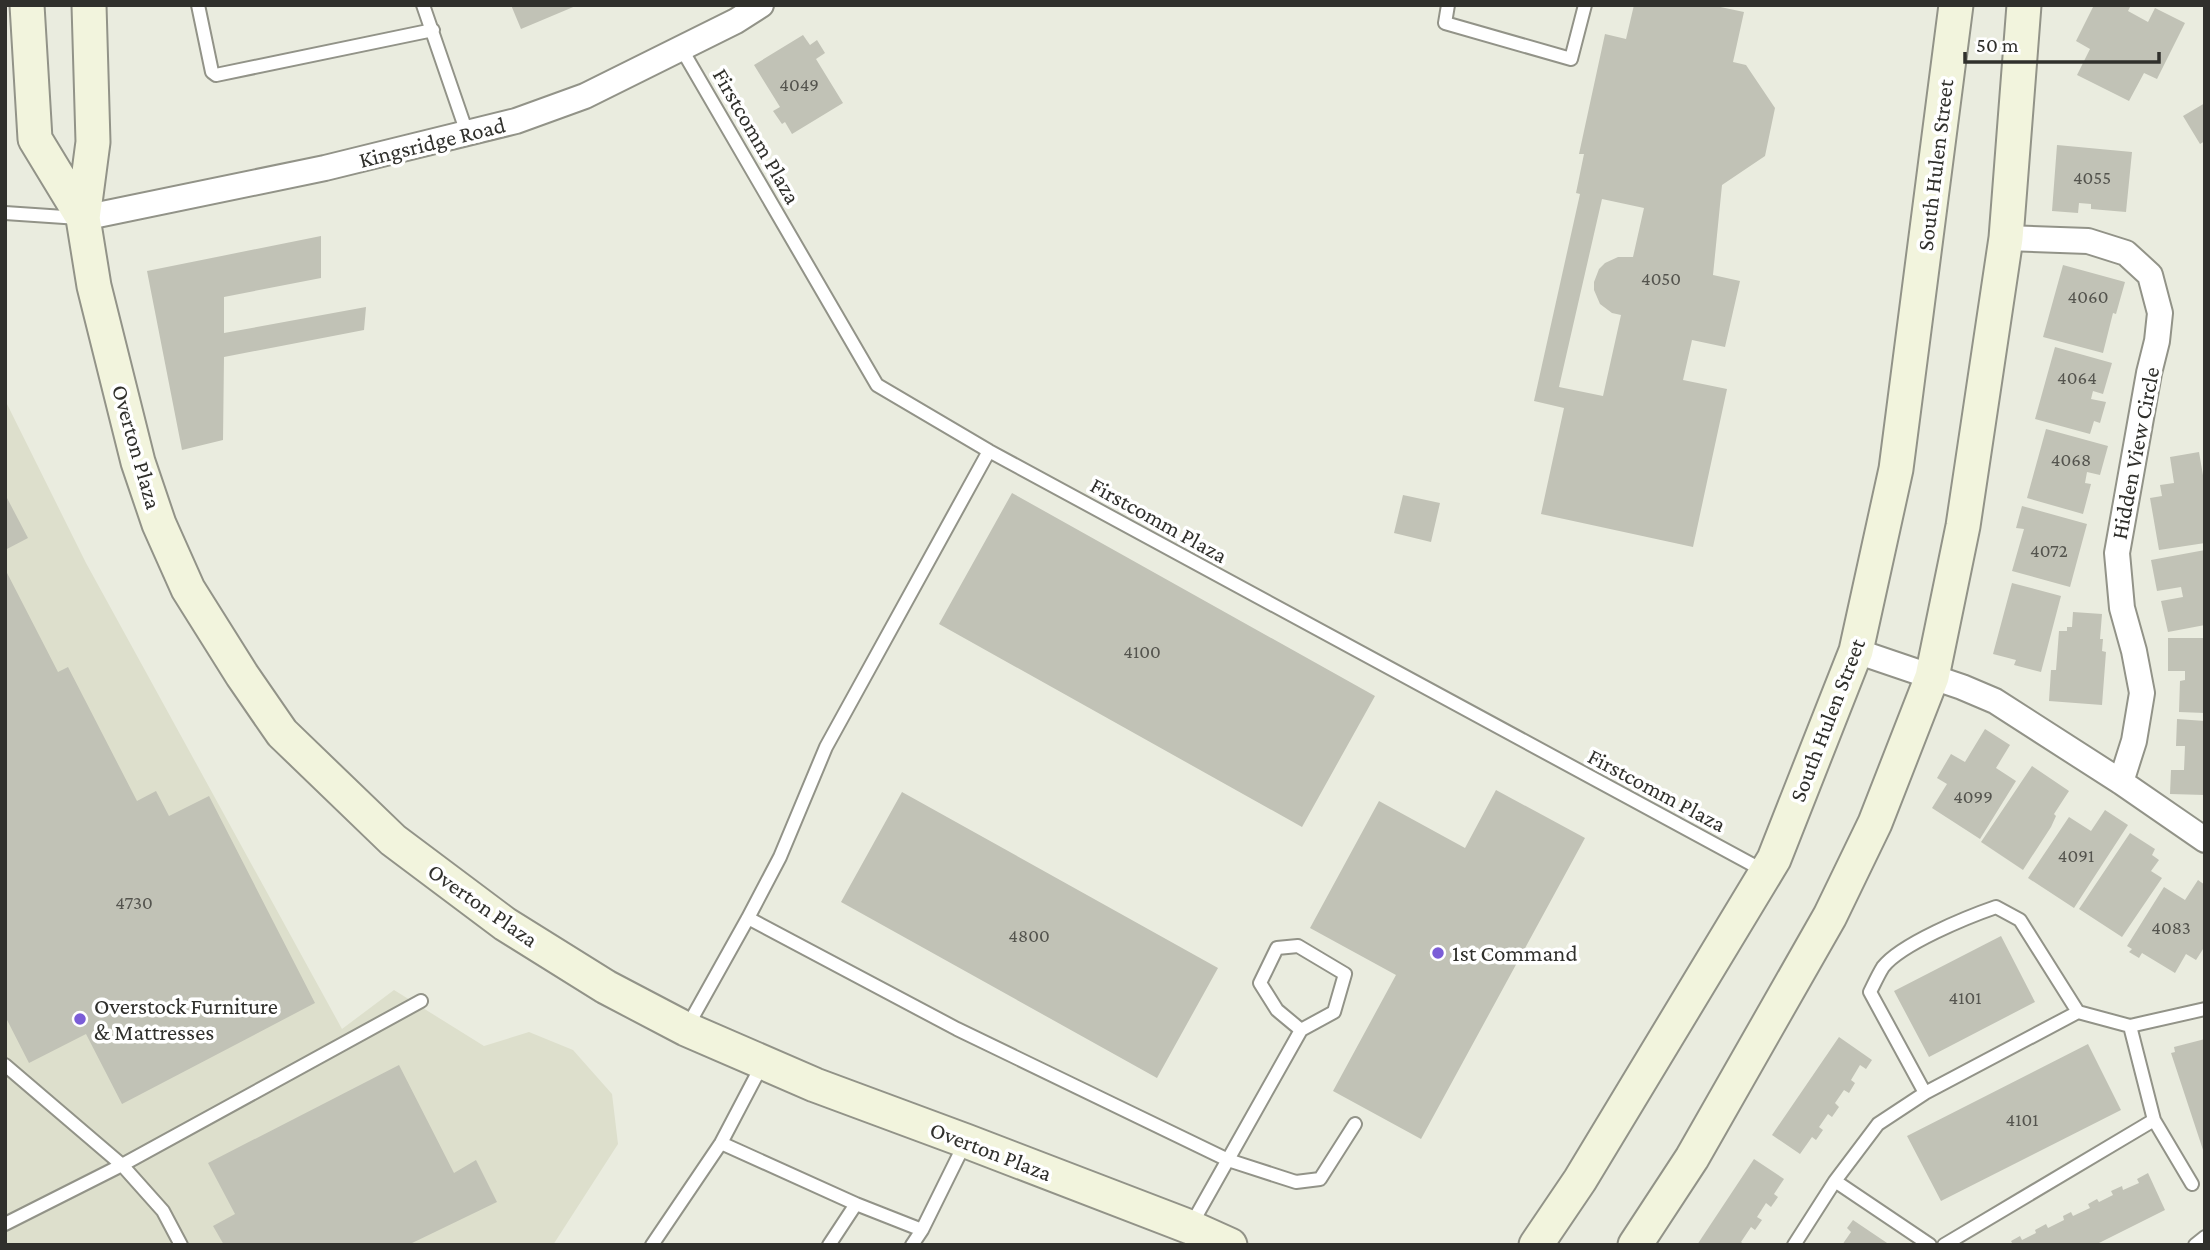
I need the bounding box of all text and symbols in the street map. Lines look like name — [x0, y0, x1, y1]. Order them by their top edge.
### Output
scale bar — [1965, 21, 2159, 65]
text: 50 m — [1976, 33, 2019, 57]
street label: Firstcomm Plaza — [708, 63, 807, 209]
house number: 4049 — [779, 74, 819, 95]
street label: South Hulen Street — [1912, 77, 1958, 252]
street label: Kingsridge Road — [356, 111, 508, 173]
house number: 4055 — [2073, 167, 2111, 188]
house number: 4050 — [1641, 268, 1681, 289]
house number: 4060 — [2068, 286, 2108, 307]
street label: Hidden View Circle — [2106, 365, 2164, 541]
house number: 4064 — [2057, 367, 2097, 388]
street label: Overton Plaza — [107, 382, 167, 513]
house number: 4068 — [2051, 449, 2091, 470]
street label: Firstcomm Plaza — [1086, 472, 1232, 569]
house number: 4072 — [2030, 540, 2068, 561]
street label: South Hulen Street — [1784, 634, 1870, 805]
house number: 4100 — [1123, 641, 1161, 662]
street label: Firstcomm Plaza — [1584, 743, 1731, 837]
house number: 4099 — [1953, 786, 1993, 807]
house number: 4091 — [2058, 845, 2094, 866]
street label: Overton Plaza — [423, 858, 543, 953]
house number: 4730 — [115, 892, 153, 913]
house number: 4083 — [2151, 917, 2191, 938]
house number: 4800 — [1008, 925, 1050, 946]
place label: 1st Command — [1452, 940, 1578, 966]
marker: 1st Command — [1430, 945, 1446, 961]
house number: 4101 — [1948, 987, 1982, 1008]
place label: Overstock Furniture & Mattresses — [94, 993, 278, 1045]
marker: Overstock Furniture & Mattresses — [72, 1011, 88, 1027]
house number: 4101 — [2005, 1109, 2039, 1130]
street label: Overton Plaza — [926, 1116, 1056, 1186]

